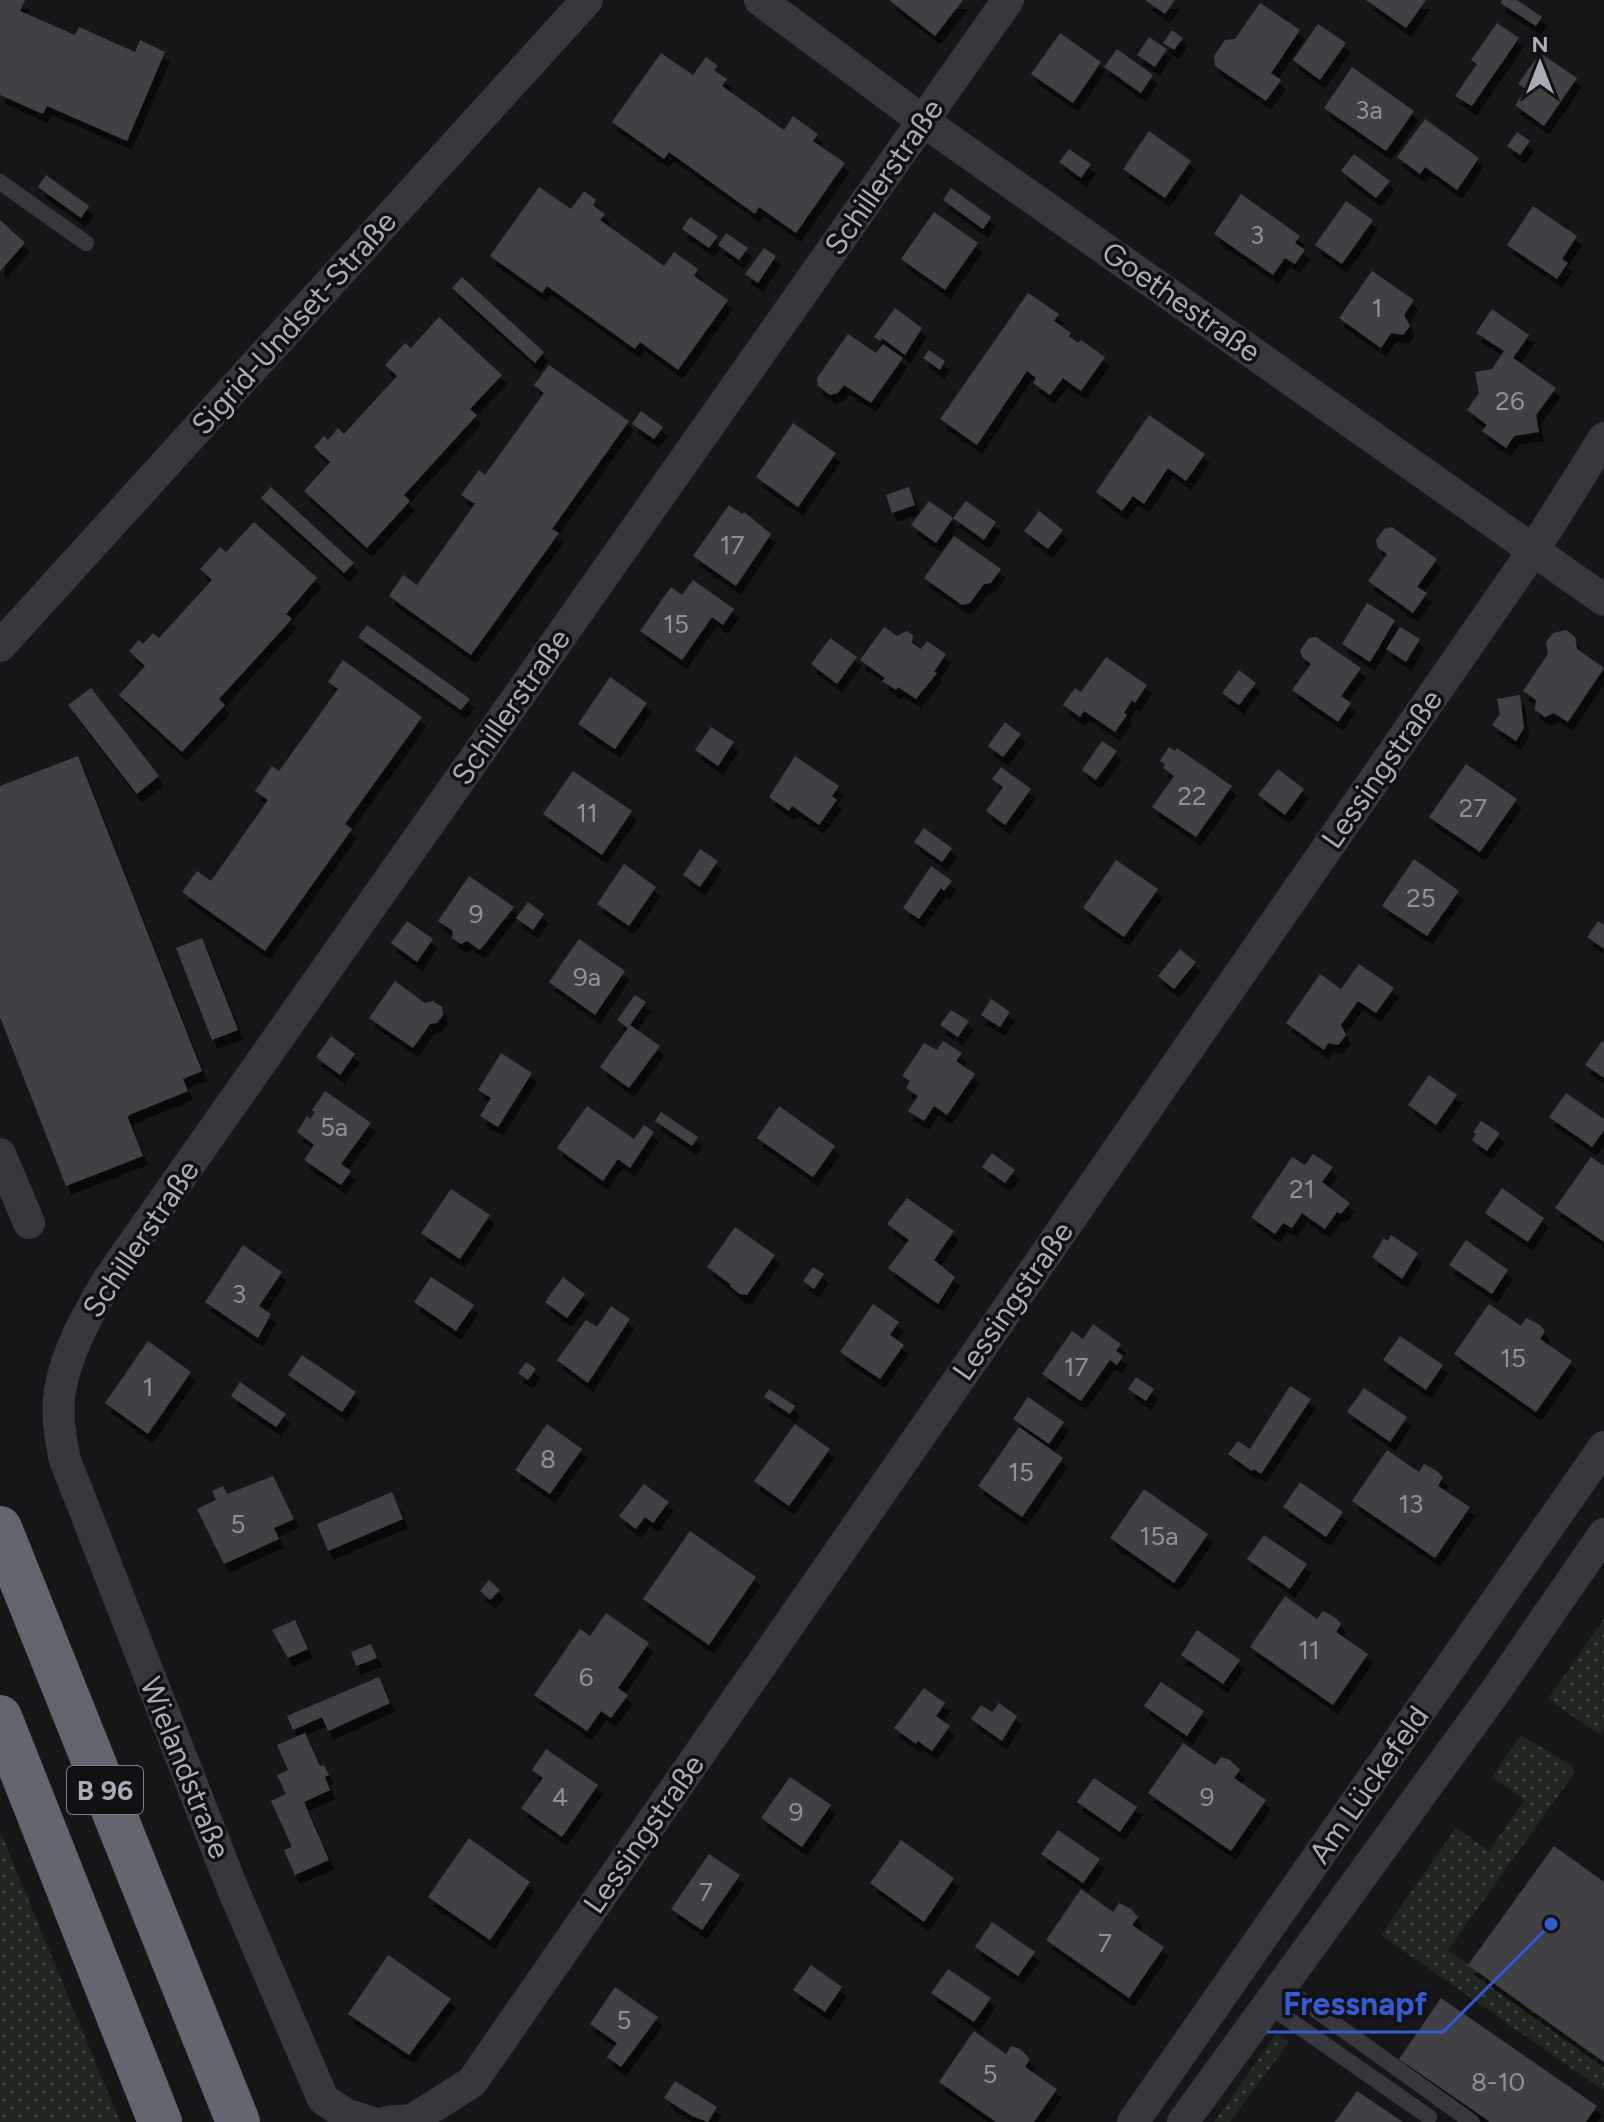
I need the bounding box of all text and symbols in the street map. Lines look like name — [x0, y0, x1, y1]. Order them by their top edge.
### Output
north arrow — [1500, 24, 1580, 104]
text: N — [1531, 31, 1549, 58]
street label: Schillerstraße — [816, 92, 951, 262]
house number: 3a — [1355, 94, 1383, 126]
street label: Sigrid-Undset-Straße — [183, 203, 404, 442]
house number: 3 — [1250, 219, 1264, 251]
street label: Goethestraße — [1095, 233, 1268, 370]
house number: 1 — [1372, 292, 1382, 324]
house number: 26 — [1495, 385, 1525, 417]
house number: 17 — [720, 529, 744, 561]
house number: 15 — [663, 608, 689, 640]
street label: Schillerstraße — [443, 622, 578, 792]
street label: Lessingstraße — [1313, 682, 1450, 855]
house number: 22 — [1177, 780, 1207, 812]
house number: 27 — [1459, 792, 1487, 824]
house number: 11 — [576, 797, 598, 829]
house number: 25 — [1406, 882, 1436, 914]
house number: 9 — [469, 898, 483, 930]
house number: 9a — [573, 961, 601, 993]
house number: 5a — [320, 1111, 348, 1143]
street label: Schillerstraße — [74, 1153, 207, 1325]
house number: 21 — [1289, 1173, 1315, 1205]
street label: Lessingstraße — [944, 1214, 1081, 1387]
house number: 3 — [232, 1278, 246, 1310]
house number: 15 — [1500, 1342, 1526, 1374]
house number: 17 — [1064, 1351, 1088, 1383]
house number: 1 — [143, 1371, 153, 1403]
house number: 8 — [540, 1443, 556, 1475]
house number: 15 — [1008, 1456, 1034, 1488]
house number: 13 — [1399, 1488, 1423, 1520]
house number: 5 — [231, 1508, 245, 1540]
house number: 15a — [1140, 1520, 1178, 1552]
house number: 11 — [1298, 1634, 1320, 1666]
house number: 6 — [579, 1661, 593, 1693]
street label: Wielandstraße — [132, 1672, 239, 1864]
street label: Am Lückefeld — [1301, 1699, 1437, 1871]
street label: Lessingstraße — [575, 1747, 712, 1920]
road number: B 96 — [67, 1766, 143, 1814]
house number: 4 — [552, 1781, 568, 1813]
house number: 9 — [1200, 1781, 1214, 1813]
house number: 9 — [789, 1796, 803, 1828]
house number: 7 — [699, 1876, 713, 1908]
house number: 7 — [1098, 1927, 1112, 1959]
callout: Fressnapf — [1267, 1976, 1443, 2032]
text: Fressnapf — [1283, 1985, 1427, 2023]
house number: 5 — [617, 2004, 631, 2036]
house number: 5 — [983, 2058, 997, 2090]
house number: 8-10 — [1471, 2066, 1525, 2098]

